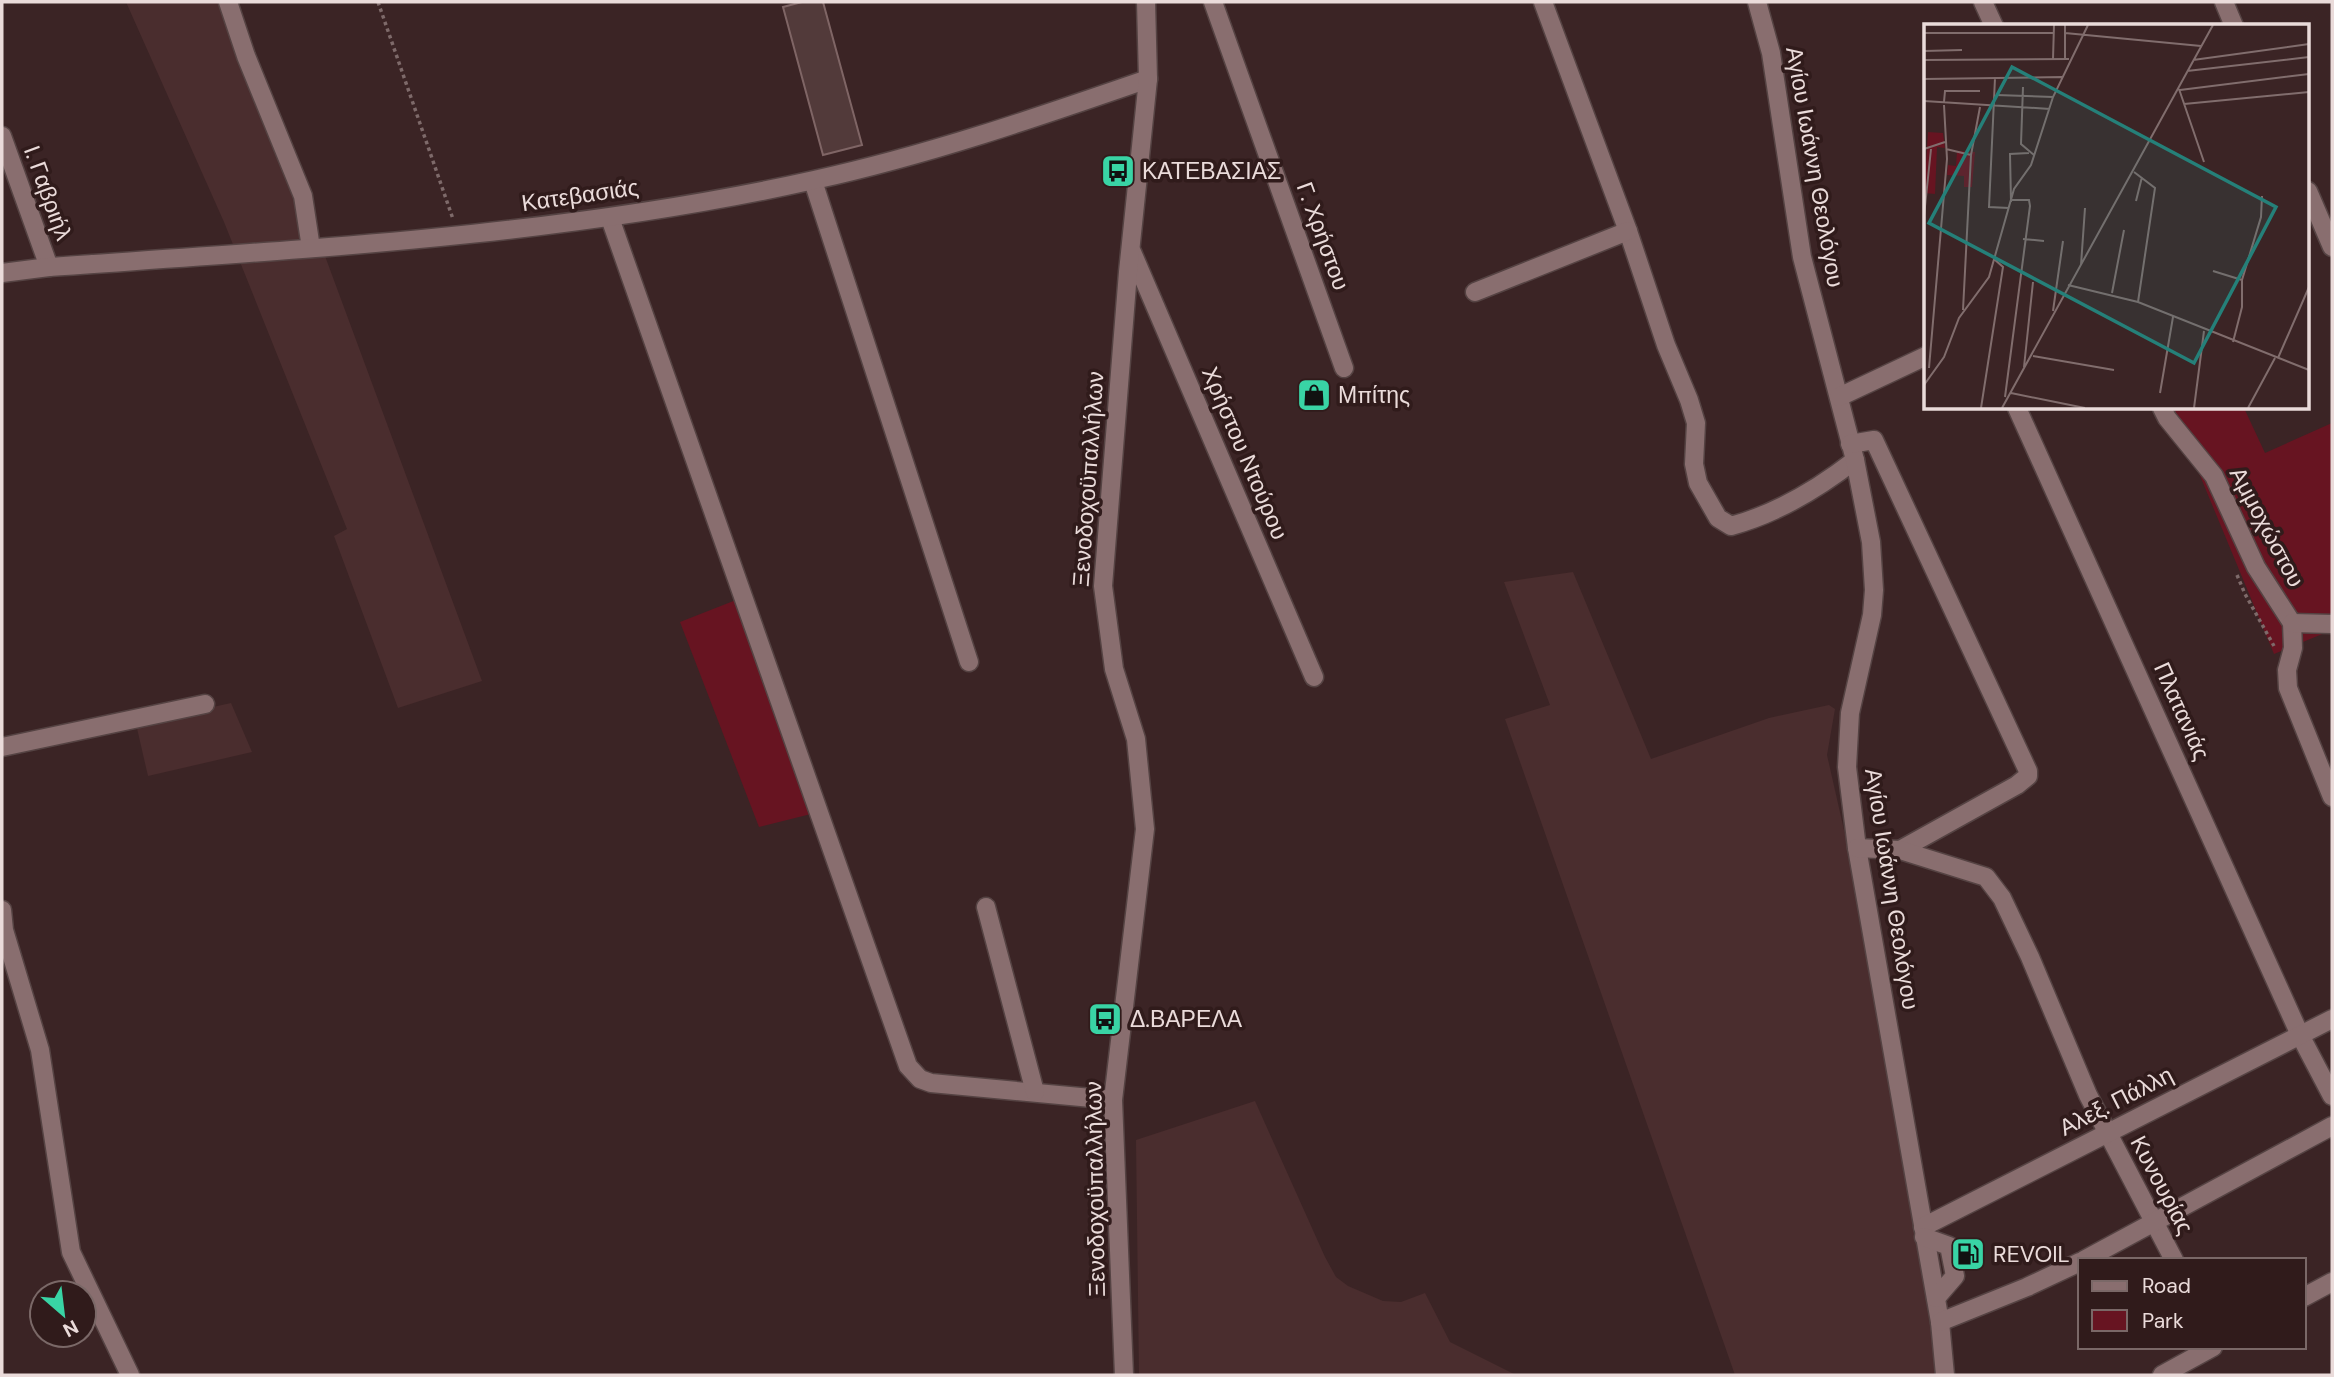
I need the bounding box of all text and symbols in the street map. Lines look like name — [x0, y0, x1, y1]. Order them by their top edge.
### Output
inset map — [1924, 24, 2310, 410]
street label: Αγίου Ιωάννη Θεολόγου — [1779, 44, 1851, 290]
street label: Ι. Γαβριήλ — [17, 141, 79, 245]
bus stop icon: ΚΑΤΕΒΑΣΙΑΣ — [1099, 152, 1137, 190]
place label: ΚΑΤΕΒΑΣΙΑΣ — [1142, 156, 1281, 186]
street label: Κατεβασιάς — [520, 172, 640, 218]
street label: Γ. Χρήστου — [1290, 178, 1356, 294]
street label: Χρήστου Ντούρου — [1195, 362, 1295, 544]
street label: Ξενοδοχοϋπαλλήλων — [1066, 370, 1110, 588]
shop icon: Μπίτης — [1295, 376, 1333, 414]
place label: Μπίτης — [1338, 380, 1410, 410]
street label: Αμμοχώστου — [2223, 462, 2311, 592]
street label: Πλατανιάς — [2147, 657, 2217, 765]
street label: Αγίου Ιωάννη Θεολόγου — [1858, 766, 1926, 1012]
bus stop icon: Δ.ΒΑΡΕΛΑ — [1086, 1000, 1124, 1038]
place label: Δ.ΒΑΡΕΛΑ — [1130, 1004, 1243, 1034]
street label: Αλεξ. Πάλλη — [2054, 1060, 2178, 1142]
street label: Ξενοδοχοϋπαλλήλων — [1078, 1081, 1112, 1297]
street label: Κυνουρίας — [2124, 1131, 2200, 1239]
fuel station icon: REVOIL — [1949, 1235, 1987, 1273]
place label: REVOIL — [1993, 1239, 2070, 1269]
legend — [2078, 1258, 2306, 1349]
text: Road — [2142, 1272, 2191, 1300]
north arrow — [28, 1279, 98, 1349]
text: Park — [2142, 1307, 2184, 1335]
text: N — [59, 1314, 83, 1343]

